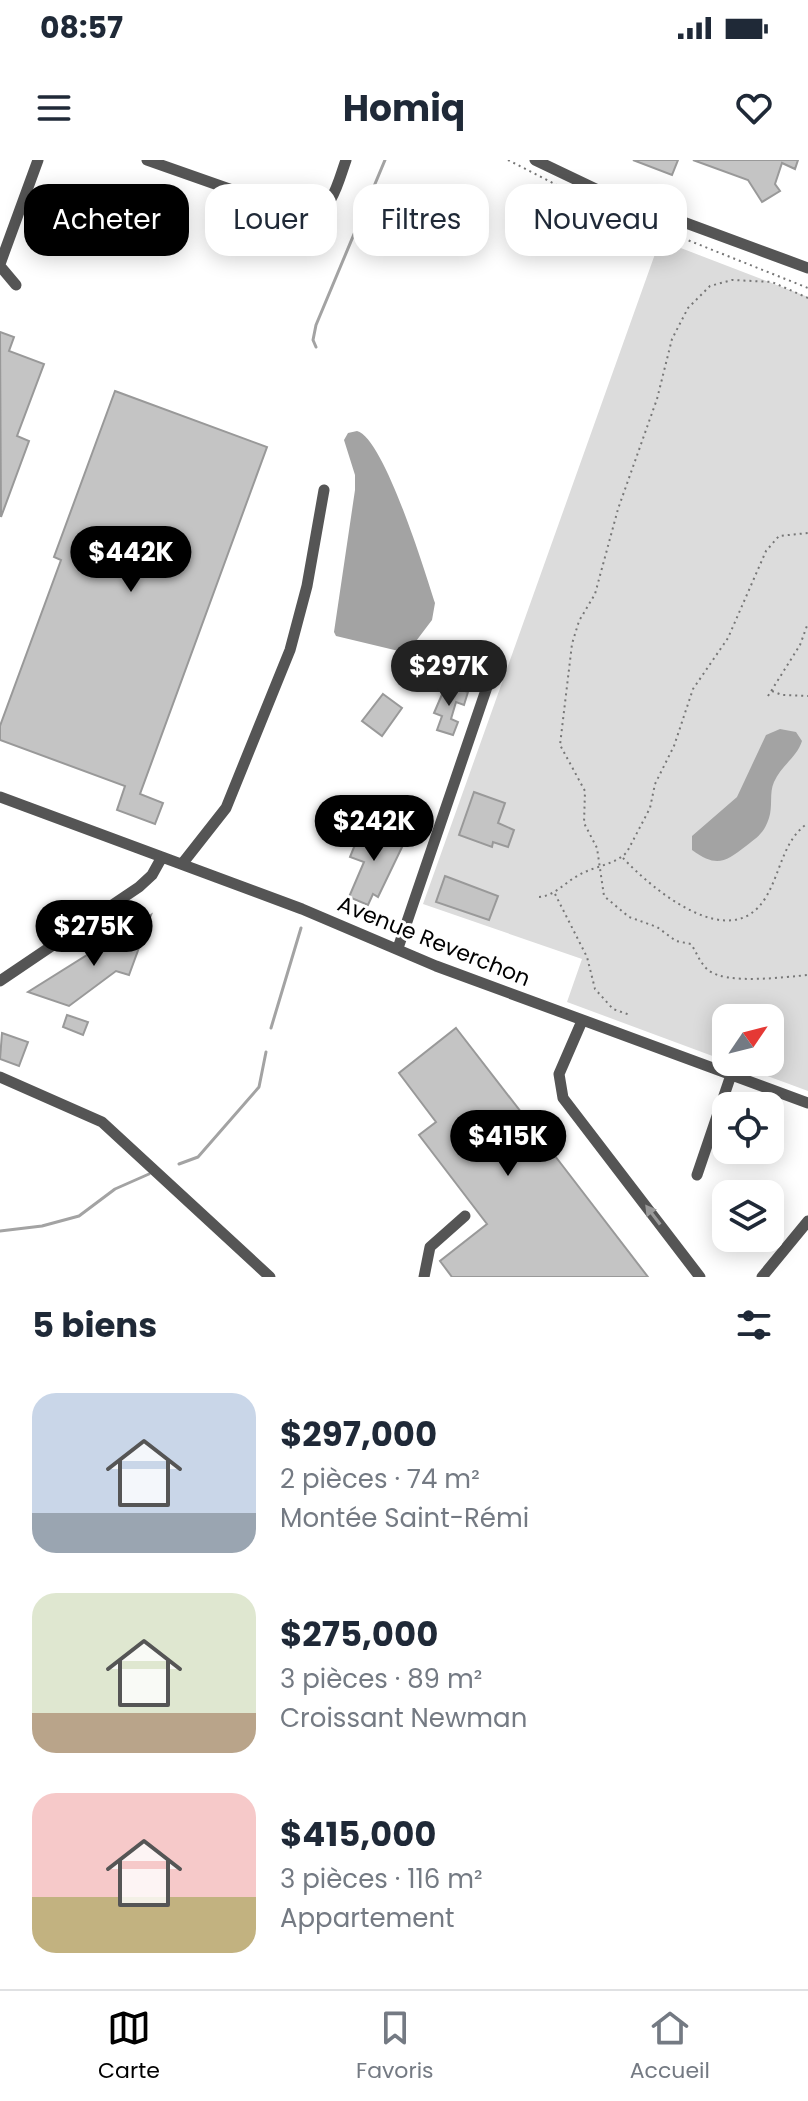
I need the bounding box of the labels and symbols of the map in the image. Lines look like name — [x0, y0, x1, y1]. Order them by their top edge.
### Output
pin: $442K — [75, 526, 187, 594]
pin: $297K — [393, 640, 505, 708]
pin: $242K — [318, 795, 430, 863]
street label: Avenue Reverchon — [333, 888, 535, 994]
pin: $275K — [38, 900, 150, 968]
north arrow — [712, 1004, 784, 1076]
pin: $415K — [452, 1110, 564, 1178]
one-way arrow — [645, 1205, 661, 1225]

